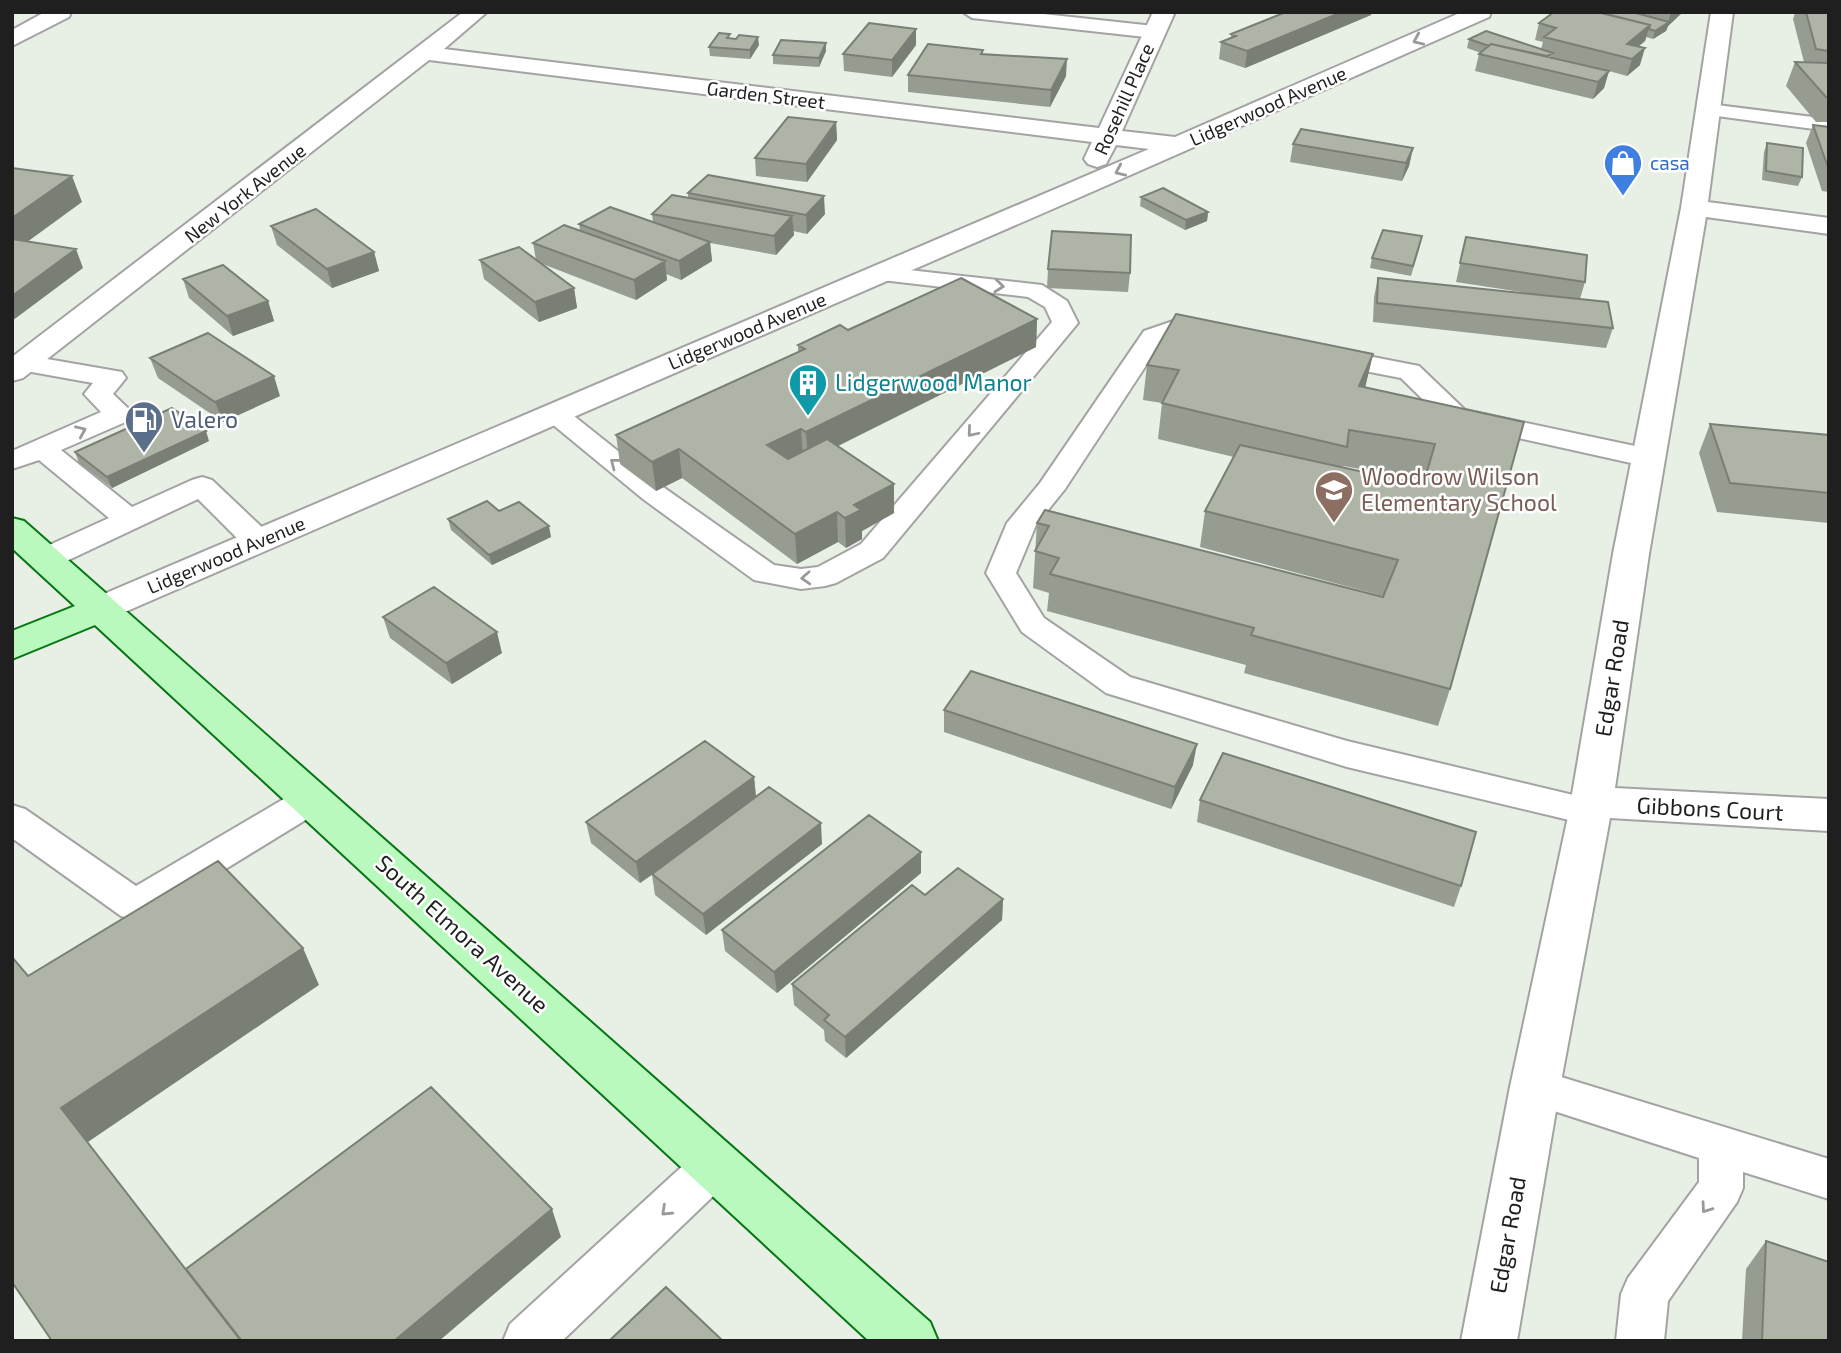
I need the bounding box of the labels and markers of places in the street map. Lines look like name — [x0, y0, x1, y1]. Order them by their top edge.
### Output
shop icon: casa — [1602, 142, 1644, 197]
place label: casa — [1650, 151, 1690, 174]
building icon: Lidgerwood Manor — [787, 362, 829, 417]
place label: Lidgerwood Manor — [835, 368, 1032, 396]
fuel station icon: Valero — [123, 399, 165, 454]
place label: Valero — [171, 405, 238, 433]
place label: Woodrow Wilson Elementary School — [1361, 462, 1557, 516]
school or university icon: Woodrow Wilson Elementary School — [1313, 469, 1355, 524]

